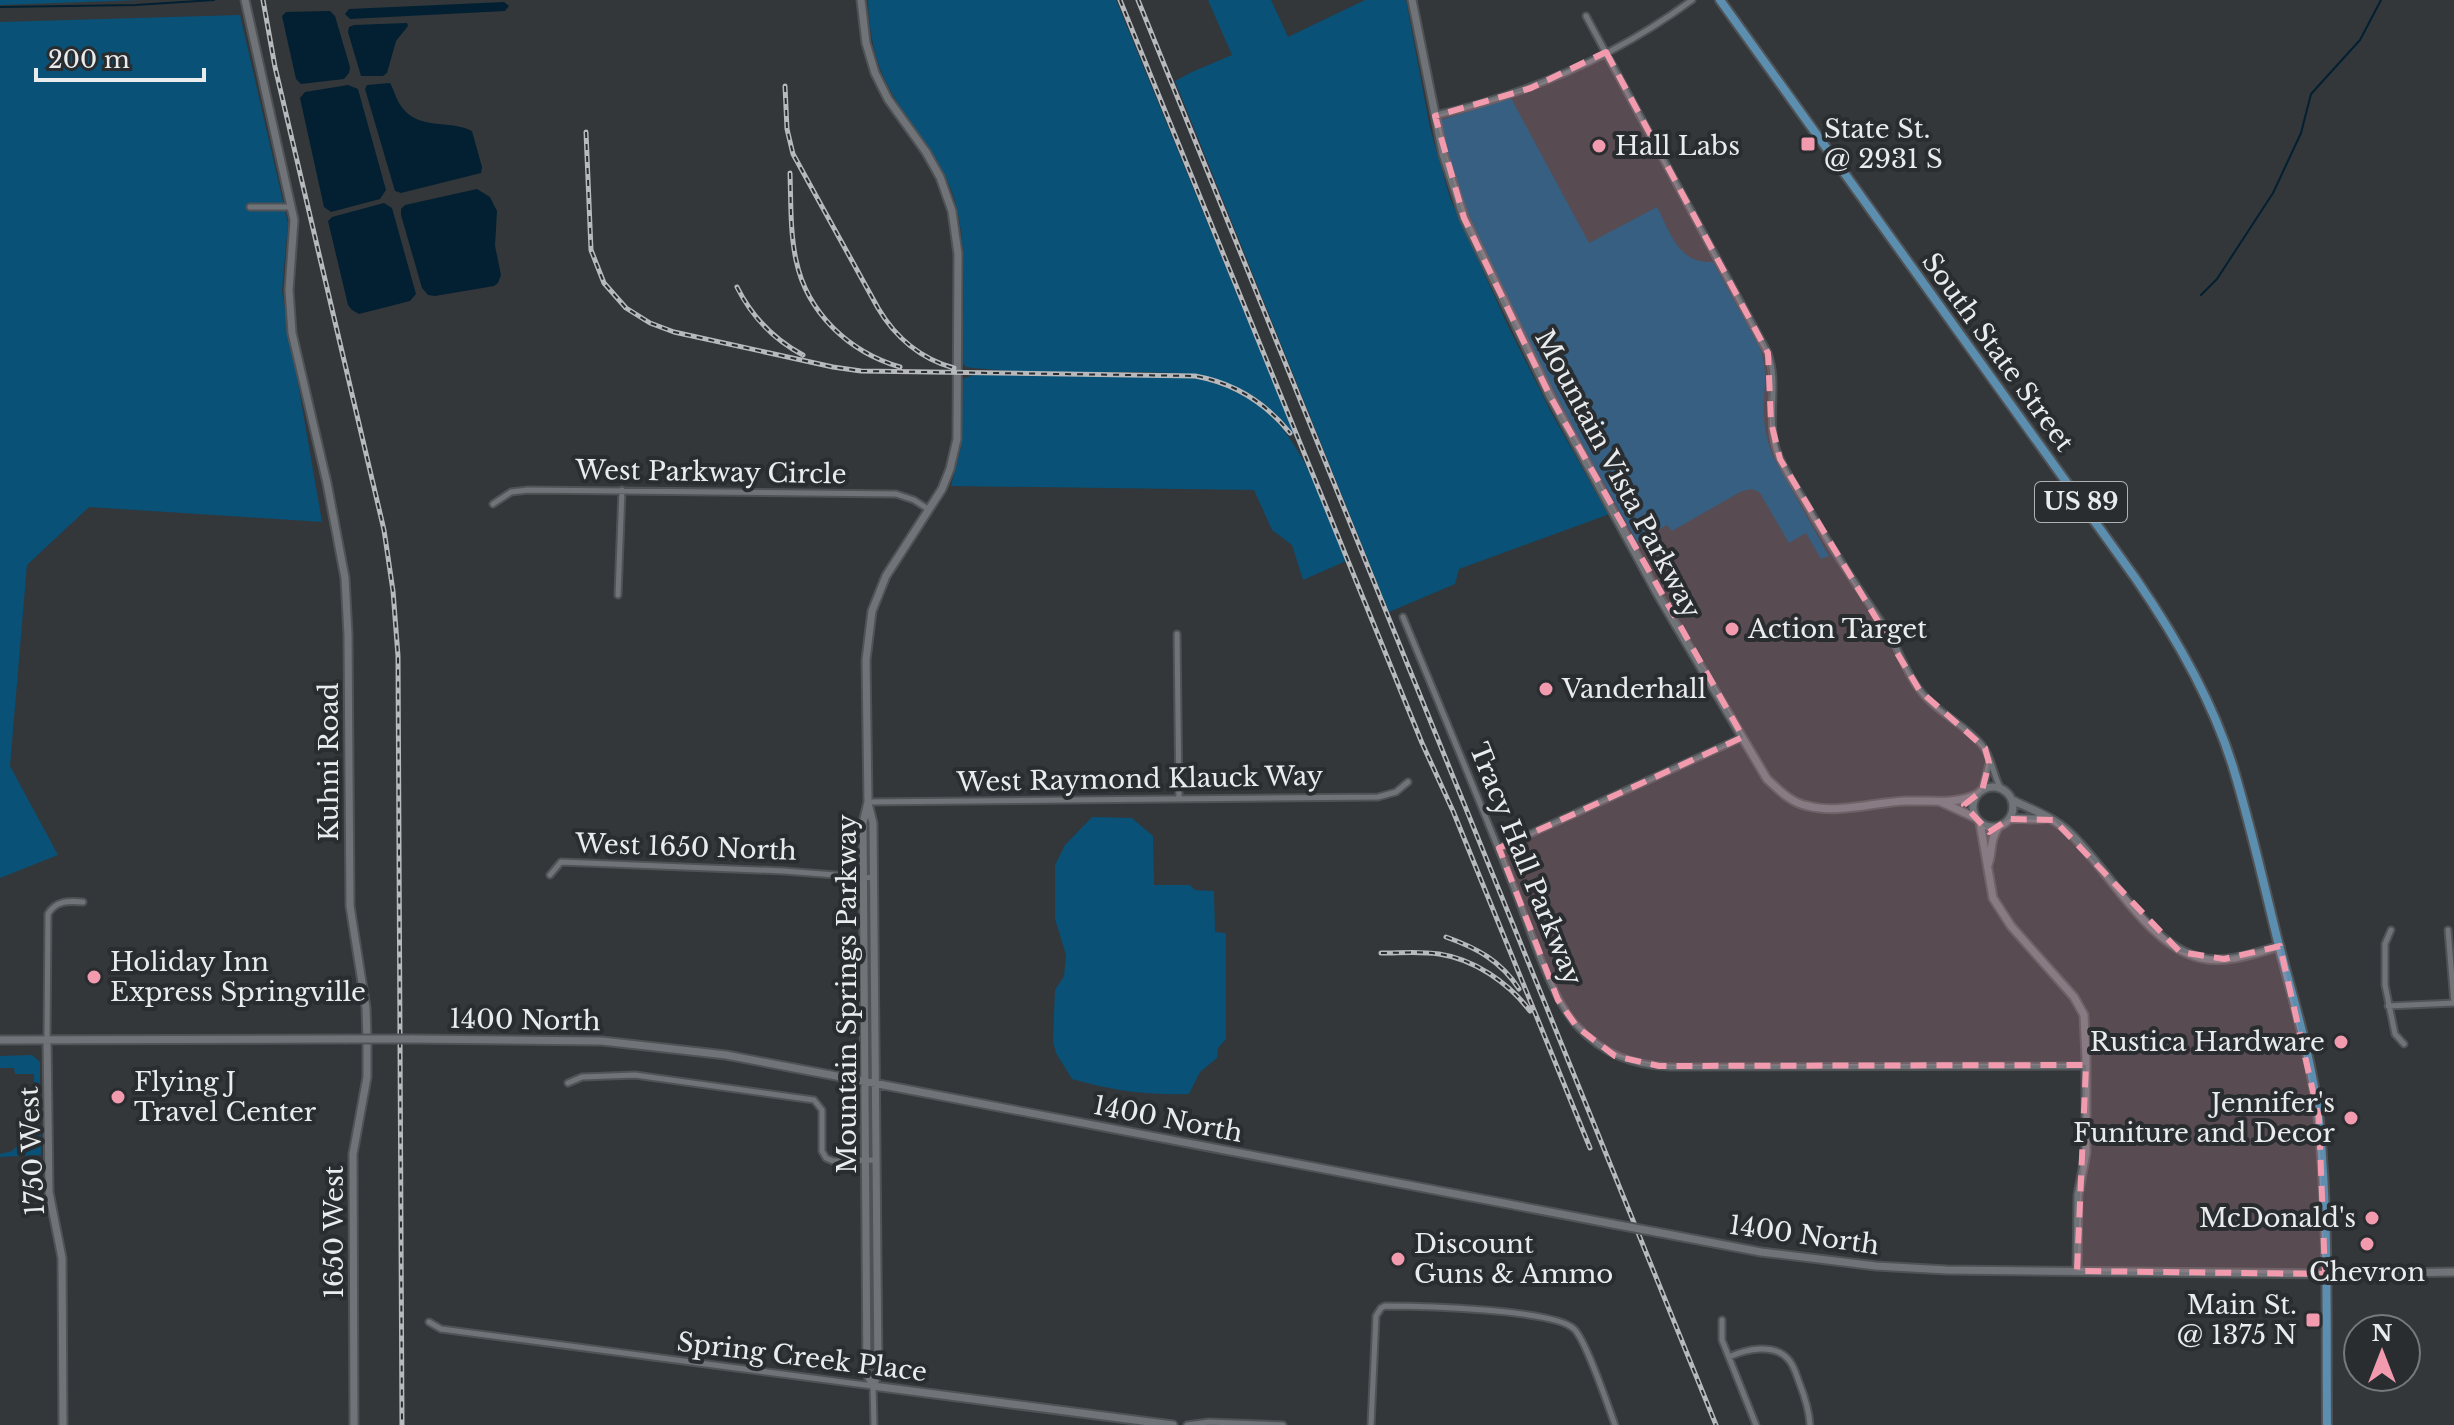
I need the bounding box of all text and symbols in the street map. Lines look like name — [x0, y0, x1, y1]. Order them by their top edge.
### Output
scale bar — [36, 32, 204, 82]
text: 200 m — [48, 45, 130, 74]
place label: State St. @ 2931 S — [1824, 113, 1943, 175]
place label: Hall Labs — [1615, 130, 1740, 162]
marker: State St. @ 2931 S — [1799, 135, 1817, 153]
marker: Hall Labs — [1590, 137, 1608, 155]
street label: South State Street — [1915, 246, 2081, 458]
street label: Mountain Vista Parkway — [1528, 324, 1708, 624]
street label: West Parkway Circle — [574, 454, 847, 490]
road number: US 89 — [2035, 482, 2127, 522]
place label: Action Target — [1747, 613, 1927, 645]
marker: Action Target — [1723, 620, 1741, 638]
place label: Vanderhall — [1561, 673, 1706, 705]
marker: Vanderhall — [1537, 680, 1555, 698]
street label: Kuhni Road — [313, 683, 345, 841]
street label: Tracy Hall Parkway — [1463, 738, 1589, 990]
street label: West Raymond Klauck Way — [955, 760, 1324, 798]
street label: Mountain Springs Parkway — [831, 814, 863, 1174]
street label: West 1650 North — [574, 827, 797, 867]
place label: Holiday Inn Express Springville — [110, 946, 366, 1008]
marker: Holiday Inn Express Springville — [85, 968, 103, 986]
street label: 1400 North — [449, 1003, 601, 1037]
place label: Rustica Hardware — [2090, 1026, 2325, 1058]
marker: Rustica Hardware — [2332, 1033, 2350, 1051]
place label: Flying J Travel Center — [134, 1066, 317, 1128]
street label: 1750 West — [13, 1086, 51, 1216]
place label: Jennifer's Funiture and Decor — [2073, 1087, 2336, 1149]
marker: Flying J Travel Center — [109, 1088, 127, 1106]
street label: 1400 North — [1091, 1089, 1245, 1149]
marker: Jennifer's Funiture and Decor — [2342, 1109, 2360, 1127]
street label: 1650 West — [318, 1165, 350, 1299]
place label: McDonald's — [2199, 1202, 2356, 1234]
street label: 1400 North — [1727, 1209, 1881, 1261]
marker: McDonald's — [2363, 1209, 2381, 1227]
place label: Discount Guns & Ammo — [1414, 1228, 1613, 1290]
marker: Chevron — [2358, 1235, 2376, 1253]
marker: Discount Guns & Ammo — [1389, 1250, 1407, 1268]
place label: Chevron — [2309, 1256, 2425, 1288]
place label: Main St. @ 1375 N — [2177, 1289, 2297, 1351]
marker: Main St. @ 1375 N — [2304, 1311, 2322, 1329]
north arrow — [2342, 1313, 2422, 1393]
text: N — [2372, 1320, 2393, 1347]
street label: Spring Creek Place — [675, 1326, 929, 1388]

